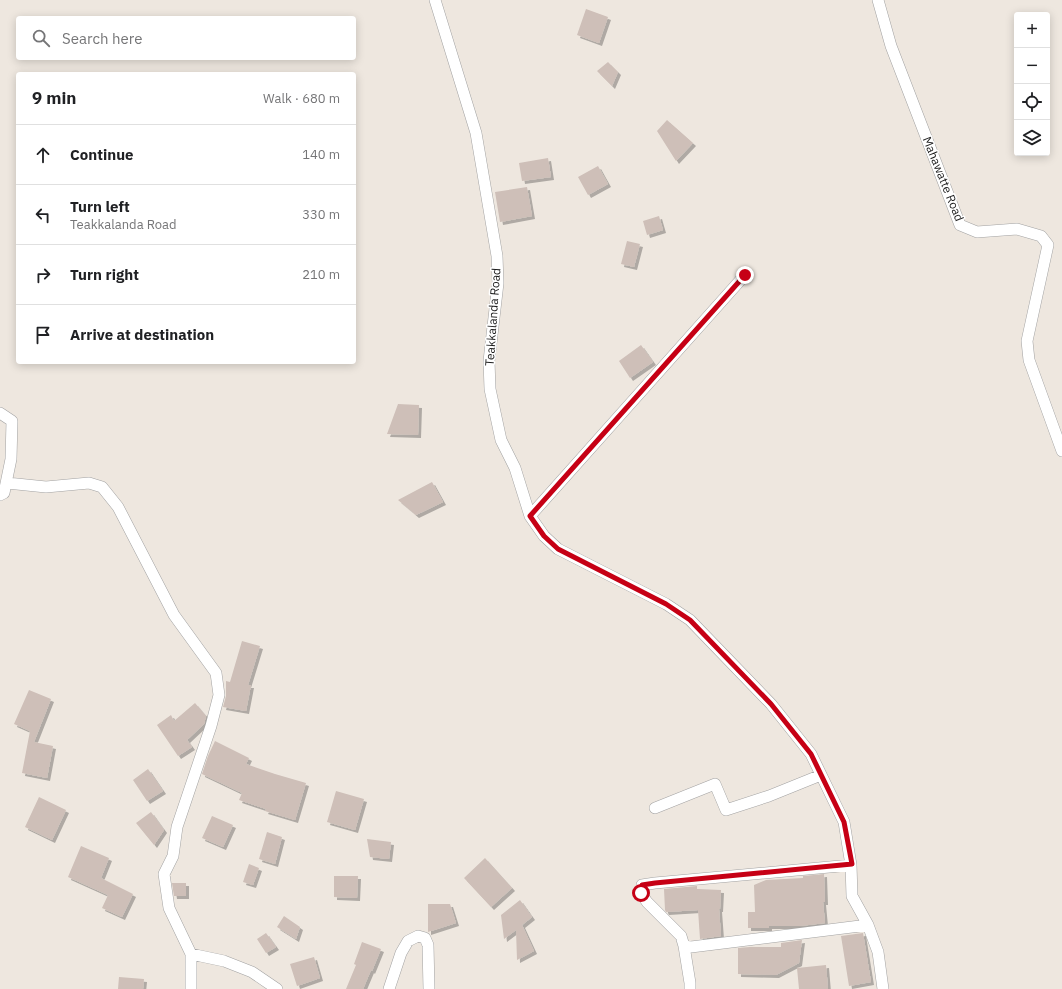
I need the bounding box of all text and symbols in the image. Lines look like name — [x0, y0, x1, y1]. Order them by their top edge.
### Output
map controls — [1014, 12, 1050, 156]
button: + — [1014, 12, 1050, 48]
search box — [16, 16, 356, 60]
icon: search — [30, 27, 52, 49]
text: Search here — [62, 29, 142, 48]
button: − — [1014, 48, 1050, 84]
button: locate — [1014, 84, 1050, 120]
text: 9 min — [32, 87, 76, 109]
text: Walk · 680 m — [263, 90, 340, 107]
button: layers — [1014, 120, 1050, 156]
street label: Mahawatte Road — [920, 134, 967, 223]
icon: ahead — [32, 144, 54, 166]
text: Continue — [70, 145, 134, 164]
text: 140 m — [302, 146, 340, 163]
text: Turn left — [70, 197, 130, 216]
icon: left — [32, 204, 54, 226]
text: 330 m — [302, 206, 340, 223]
text: Teakkalanda Road — [70, 216, 177, 233]
icon: right — [32, 264, 54, 286]
text: Turn right — [70, 265, 139, 284]
text: 210 m — [302, 266, 340, 283]
route end — [736, 266, 754, 284]
street label: Teakkalanda Road — [482, 267, 503, 367]
icon: arrive — [32, 324, 54, 346]
text: Arrive at destination — [70, 325, 214, 344]
route start — [632, 884, 650, 902]

